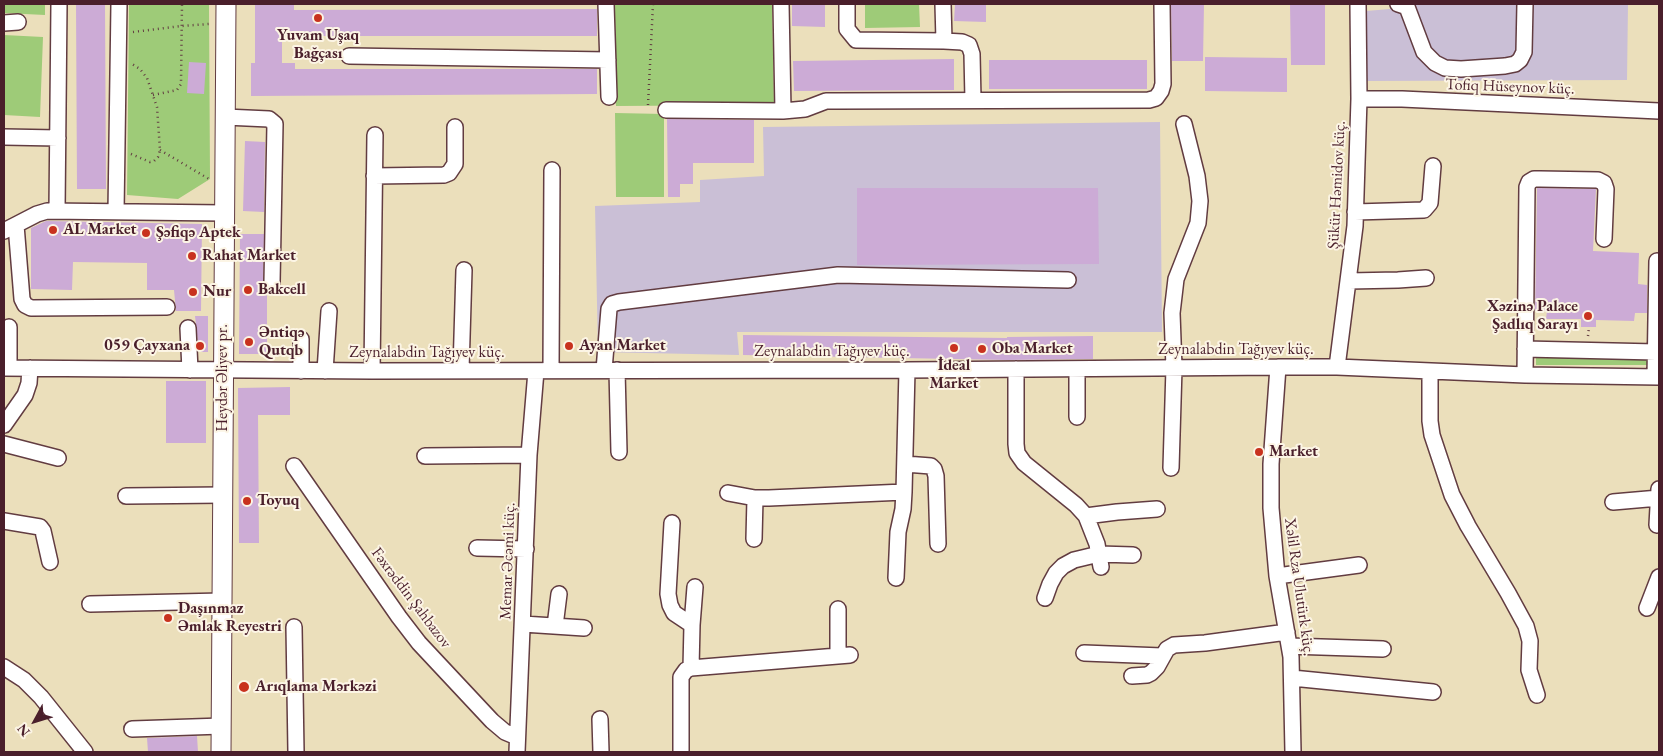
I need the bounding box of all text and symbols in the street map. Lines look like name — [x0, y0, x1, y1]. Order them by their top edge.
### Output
marker: Yuvam Uşaq Bağçası — [312, 12, 324, 24]
place label: Yuvam Uşaq Bağçası — [277, 26, 359, 64]
street label: Tofiq Hüseynov küç. — [1445, 75, 1575, 99]
street label: Şükür Həmidov küç. — [1324, 120, 1350, 250]
place label: AL Market — [63, 220, 137, 240]
place label: Şəfiqə Aptek — [156, 223, 241, 243]
marker: AL Market — [47, 224, 59, 236]
marker: Şəfiqə Aptek — [140, 227, 152, 239]
place label: Rahat Market — [202, 246, 296, 266]
marker: Rahat Market — [186, 250, 198, 262]
place label: Bakcell — [258, 280, 306, 300]
place label: Nur — [203, 282, 231, 302]
marker: Bakcell — [242, 284, 254, 296]
marker: Nur — [187, 286, 199, 298]
place label: Xәzinә Palace Şadlıq Sarayı — [1487, 297, 1578, 335]
marker: Xәzinә Palace Şadlıq Sarayı — [1582, 310, 1594, 322]
place label: Əntiqə Qutqb — [259, 323, 305, 361]
street label: Heydər Əliyev pr. — [213, 324, 233, 432]
place label: 059 Çayxana — [104, 336, 190, 356]
marker: Əntiqə Qutqb — [243, 336, 255, 348]
place label: Ayan Market — [579, 336, 666, 356]
place label: Oba Market — [992, 339, 1073, 359]
marker: 059 Çayxana — [194, 340, 206, 352]
marker: Ayan Market — [563, 340, 575, 352]
street label: Zeynalabdin Tağıyev küç. — [1158, 340, 1314, 360]
street label: Zeynalabdin Tağıyev küç. — [754, 342, 910, 362]
marker: İdeal Market — [948, 342, 960, 354]
street label: Zeynalabdin Tağıyev küç. — [349, 343, 505, 363]
marker: Oba Market — [976, 343, 988, 355]
place label: İdeal Market — [929, 356, 979, 394]
place label: Market — [1269, 442, 1318, 462]
marker: Market — [1253, 446, 1265, 458]
place label: Toyuq — [257, 491, 299, 511]
marker: Toyuq — [241, 495, 253, 507]
street label: Memar Əcəmi küç. — [496, 502, 520, 620]
street label: Xəlil Rza Ulutürk küç. — [1280, 517, 1318, 657]
street label: Fəxrəddin Şahbazov — [367, 544, 455, 652]
place label: Daşınmaz Əmlak Reyestri — [178, 599, 282, 637]
marker: Daşınmaz Əmlak Reyestri — [162, 612, 174, 624]
place label: Arıqlama Mərkəzi — [255, 677, 377, 697]
marker: Arıqlama Mərkəzi — [237, 680, 251, 694]
north arrow — [10, 696, 60, 746]
text: N — [13, 720, 34, 741]

